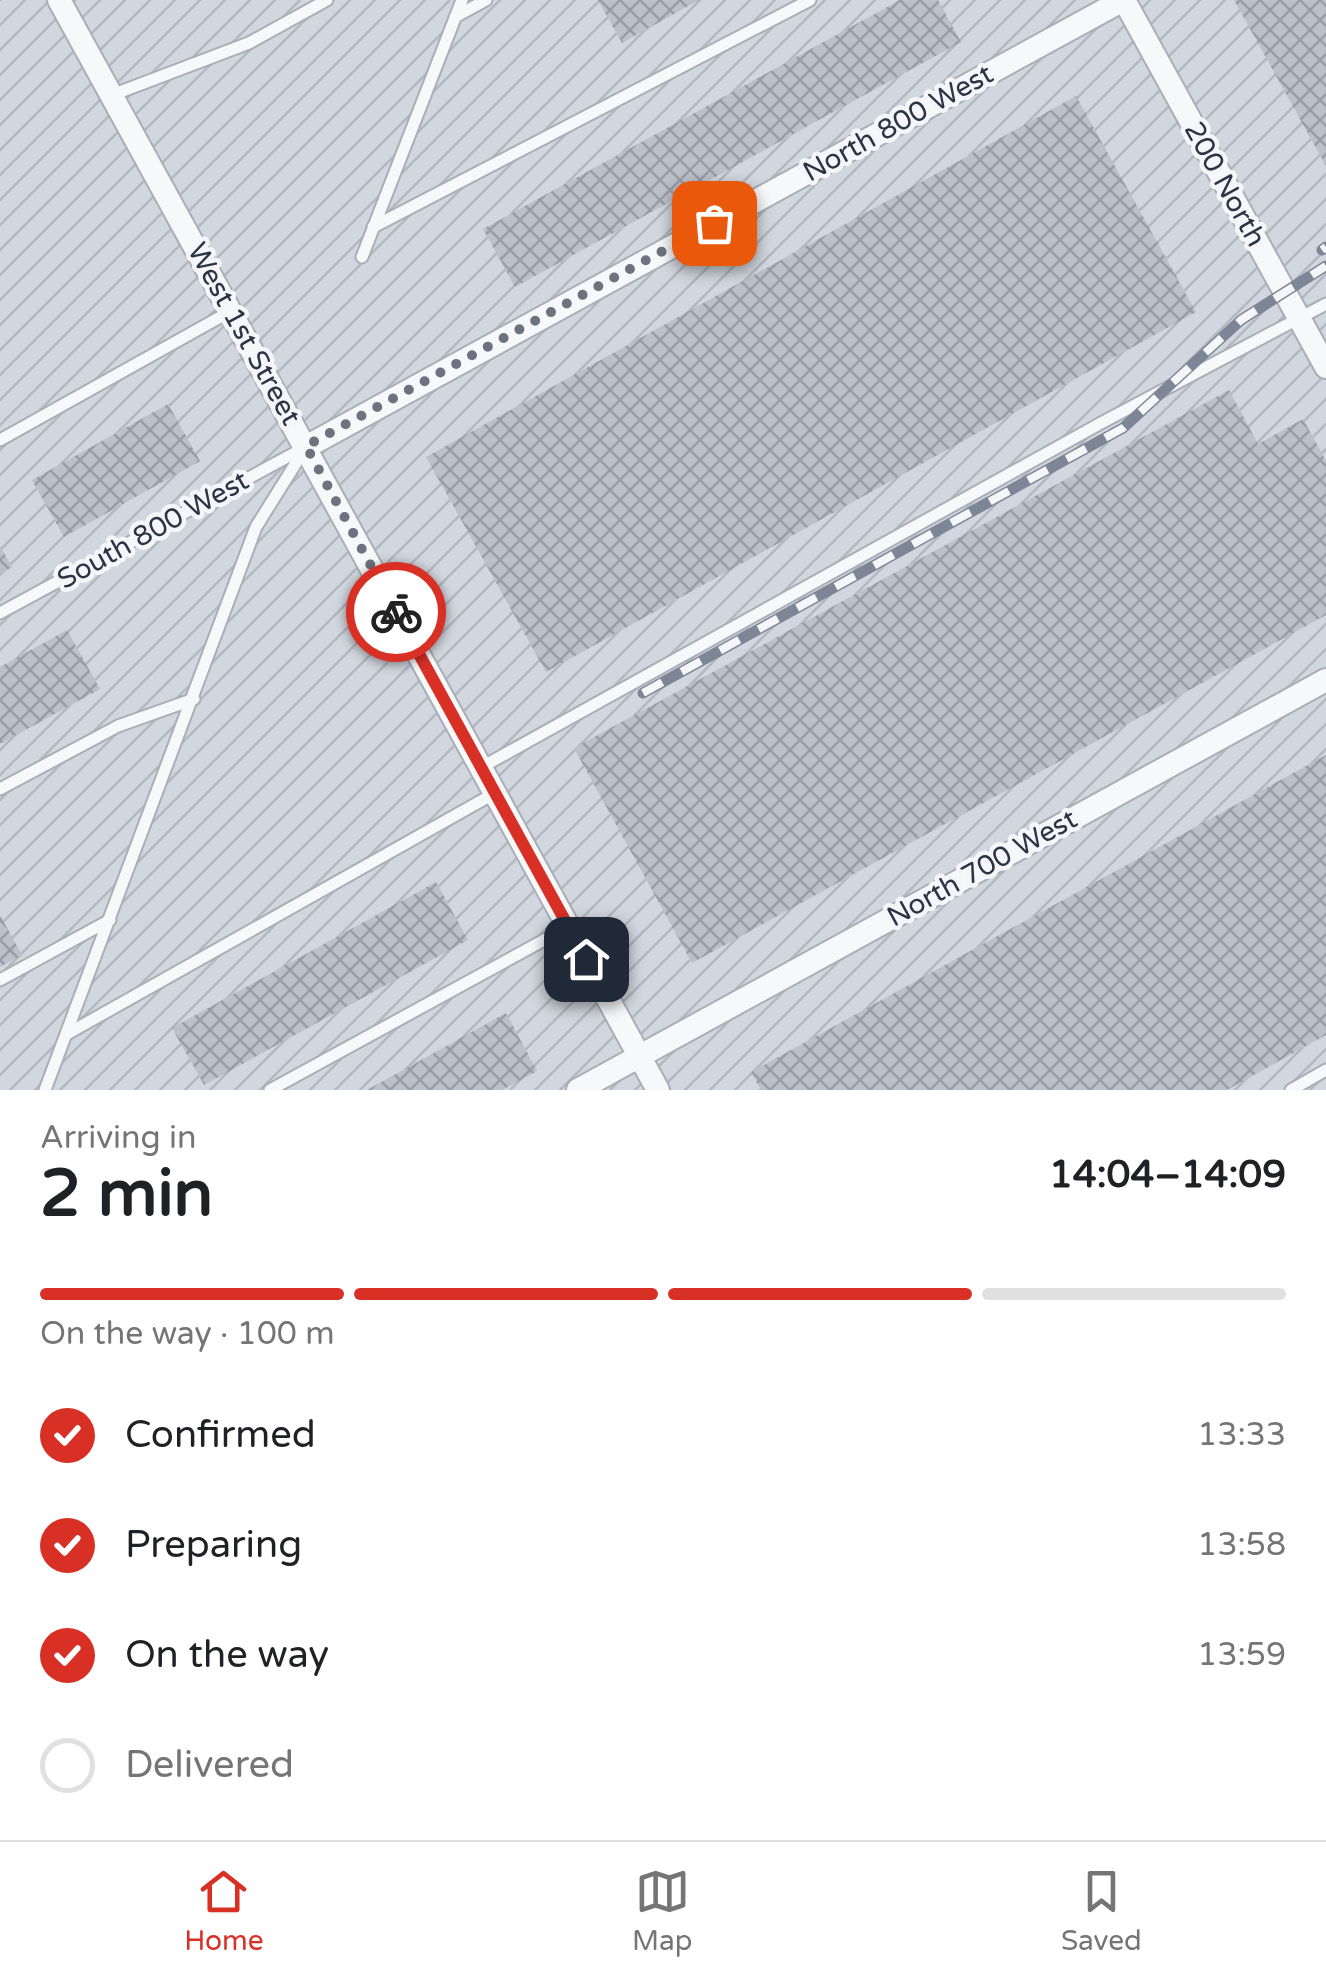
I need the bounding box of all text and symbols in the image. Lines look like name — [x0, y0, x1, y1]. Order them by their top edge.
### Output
street label: North 800 West — [797, 57, 999, 189]
street label: 200 North — [1177, 116, 1273, 252]
pin — [672, 181, 757, 266]
icon: bag — [687, 196, 742, 251]
street label: West 1st Street — [180, 237, 308, 431]
street label: South 800 West — [51, 463, 255, 597]
courier — [346, 562, 446, 662]
icon: bike — [369, 585, 424, 640]
street label: North 700 West — [881, 802, 1083, 934]
pin — [544, 917, 629, 1002]
icon: home — [559, 932, 614, 987]
text: Arriving in — [40, 1119, 197, 1157]
text: 14:04–14:09 — [1049, 1152, 1286, 1198]
text: 2 min — [40, 1155, 213, 1234]
text: On the way · 100 m — [40, 1315, 335, 1353]
icon: check — [40, 1408, 95, 1463]
text: Confirmed — [125, 1412, 316, 1458]
text: 13:33 — [1197, 1416, 1286, 1454]
icon: check — [40, 1518, 95, 1573]
text: Preparing — [125, 1522, 302, 1568]
text: 13:58 — [1197, 1526, 1286, 1564]
icon: check — [40, 1628, 95, 1683]
text: On the way — [125, 1632, 329, 1678]
text: 13:59 — [1197, 1636, 1286, 1674]
text: Delivered — [125, 1742, 294, 1788]
tab: Home — [184, 1864, 264, 1958]
tab: Map — [632, 1864, 692, 1958]
tab: Saved — [1061, 1864, 1142, 1958]

